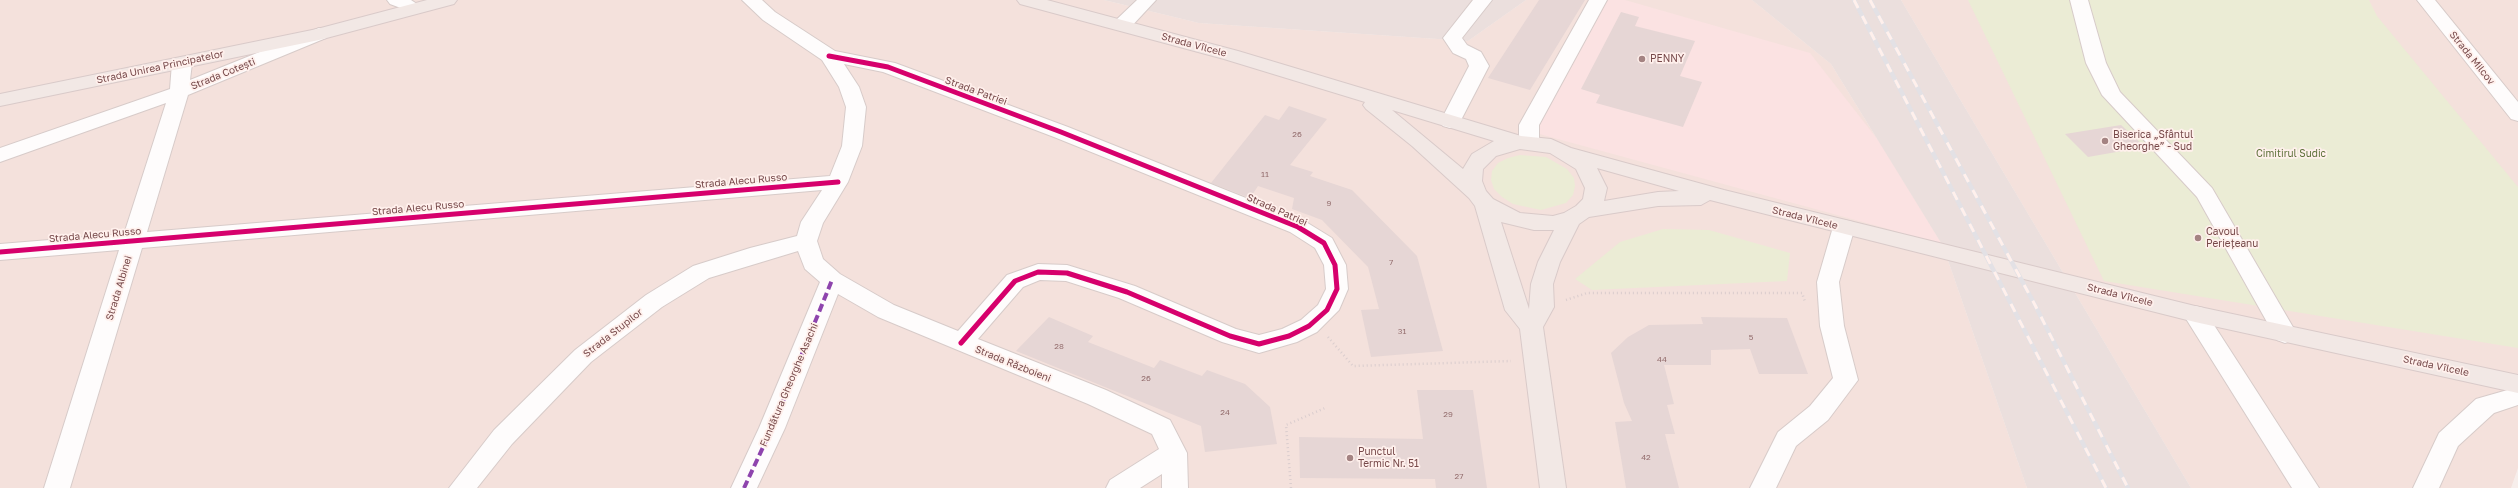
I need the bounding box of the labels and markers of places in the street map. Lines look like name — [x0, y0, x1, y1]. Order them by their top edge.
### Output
place label: PENNY — [1650, 53, 1684, 65]
marker: PENNY — [1637, 54, 1647, 64]
place label: Biserica „Sfântul Gheorghe” - Sud — [2113, 129, 2193, 152]
marker: Biserica „Sfântul Gheorghe” - Sud — [2100, 136, 2110, 146]
place label: Cavoul Periețeanu — [2206, 226, 2258, 250]
marker: Cavoul Periețeanu — [2193, 233, 2203, 243]
place label: Punctul Termic Nr. 51 — [1358, 446, 1419, 470]
marker: Punctul Termic Nr. 51 — [1345, 453, 1355, 463]

